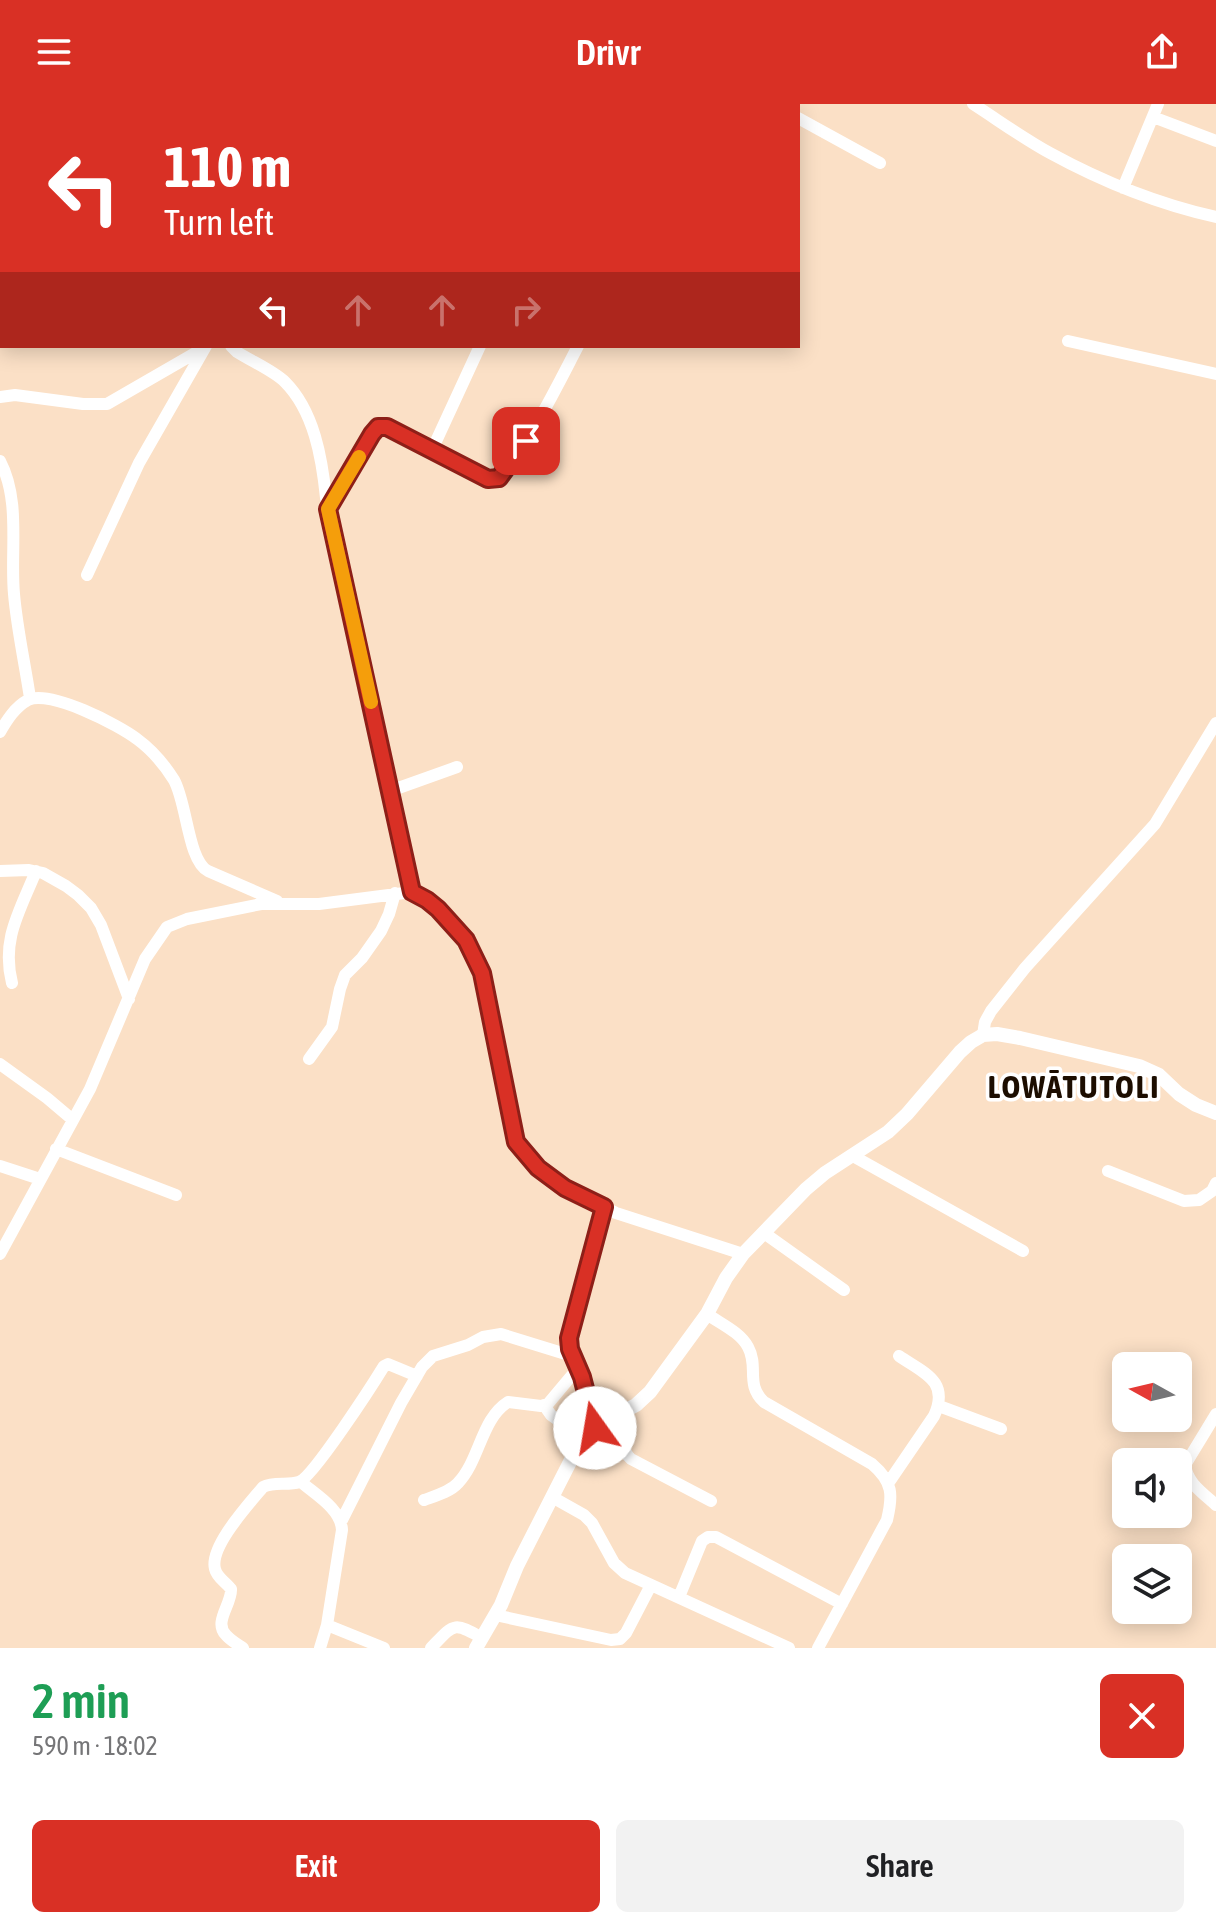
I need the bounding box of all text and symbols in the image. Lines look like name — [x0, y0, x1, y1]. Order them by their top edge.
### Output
icon: menu — [32, 30, 76, 74]
icon: share — [1140, 30, 1184, 74]
text: Drivr — [576, 31, 640, 73]
text: 110 m — [164, 135, 291, 199]
icon: left — [32, 136, 136, 240]
text: Turn left — [164, 201, 274, 243]
icon: left — [252, 288, 296, 332]
icon: ahead — [336, 288, 380, 332]
icon: ahead — [420, 288, 464, 332]
icon: right — [504, 288, 548, 332]
pin — [492, 407, 560, 475]
icon: arrive — [504, 419, 548, 463]
district label: LOWĀTUTOLI — [988, 1068, 1160, 1105]
north arrow — [1112, 1352, 1192, 1432]
map controls — [1112, 1352, 1192, 1624]
position arrow — [553, 1386, 637, 1470]
button: sound — [1112, 1448, 1192, 1528]
button: layers — [1112, 1544, 1192, 1624]
text: 2 min — [32, 1673, 130, 1728]
button: close — [1100, 1674, 1184, 1758]
text: 590 m · 18:02 — [32, 1731, 158, 1761]
button: Exit — [32, 1820, 600, 1912]
button: Share — [616, 1820, 1184, 1912]

